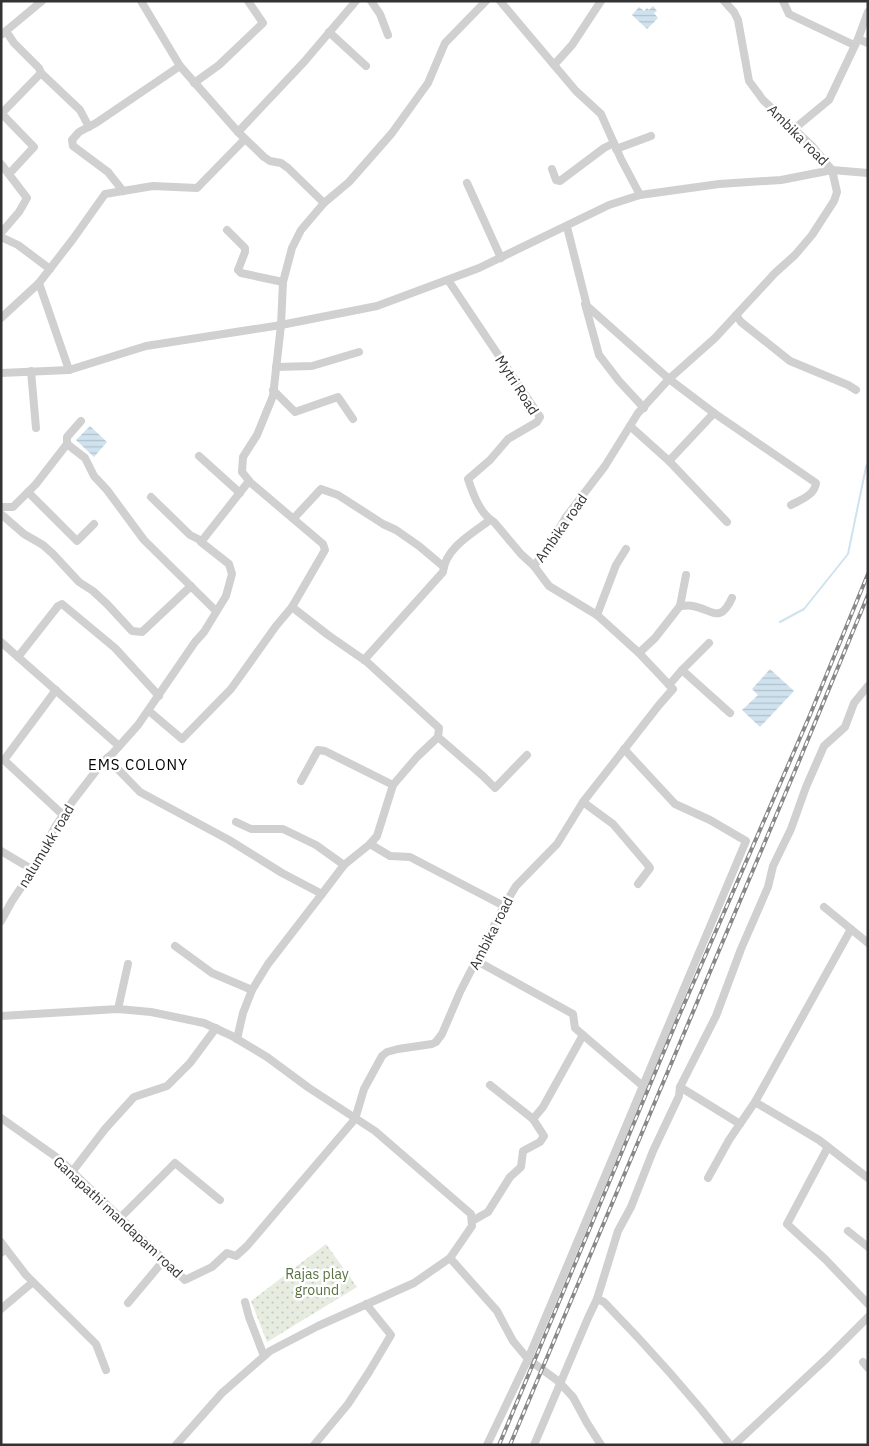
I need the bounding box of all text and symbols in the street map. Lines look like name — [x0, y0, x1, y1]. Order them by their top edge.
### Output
street label: Ambika road — [764, 101, 832, 169]
street label: Mytri Road — [491, 352, 543, 418]
street label: Ambika road — [531, 490, 591, 566]
district label: EMS COLONY — [88, 755, 188, 774]
street label: nalumukk road — [14, 801, 78, 891]
street label: Ambika road — [465, 894, 517, 972]
street label: Ganapathi mandapam road — [49, 1152, 187, 1282]
park label: Rajas play ground — [285, 1265, 349, 1299]

